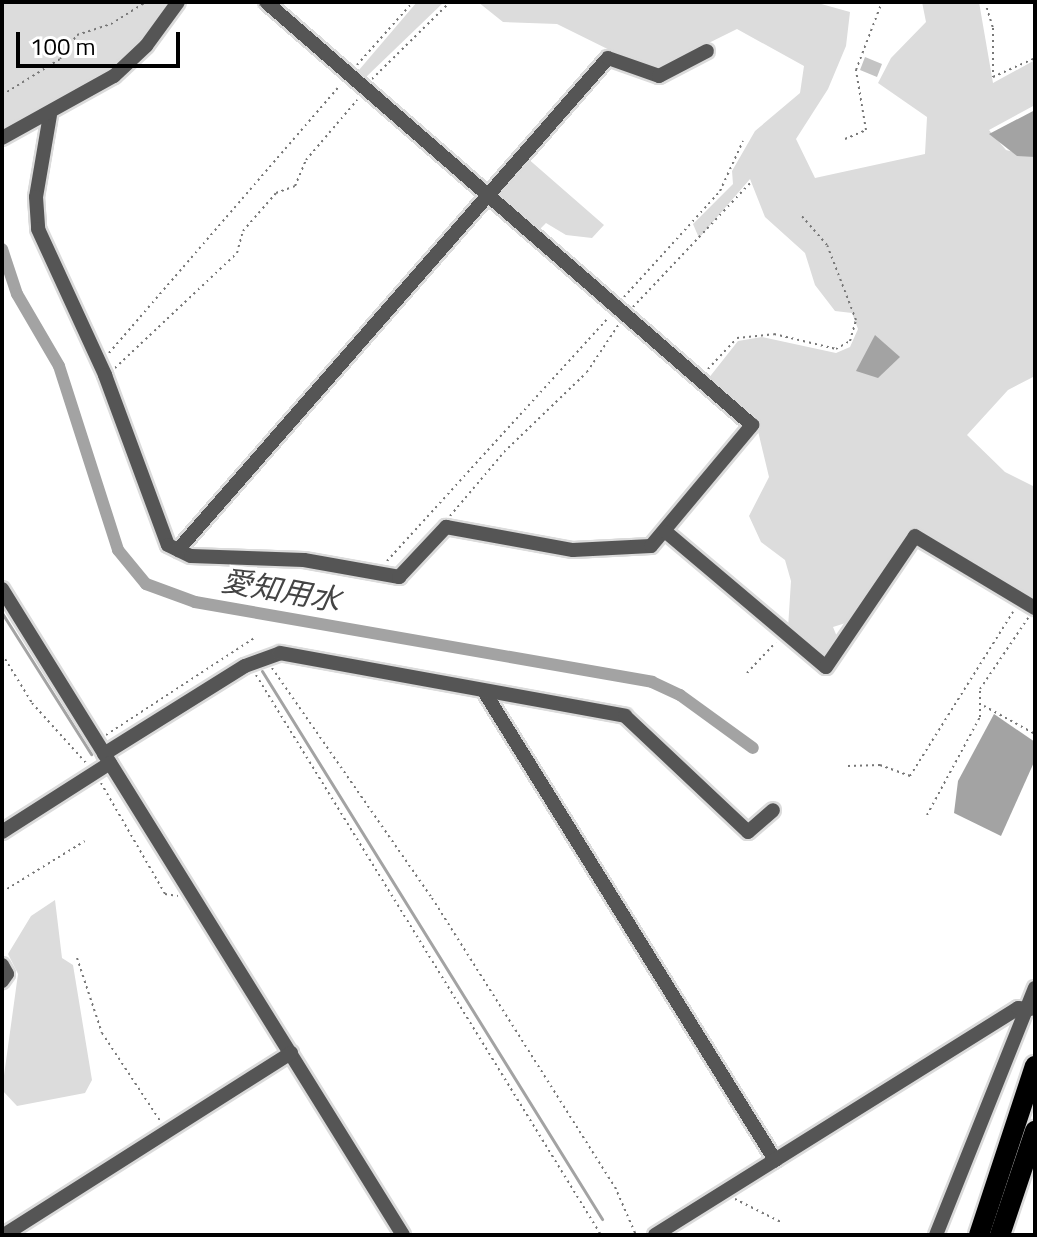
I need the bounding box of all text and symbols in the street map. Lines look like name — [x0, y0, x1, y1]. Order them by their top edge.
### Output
scale bar — [20, 16, 184, 66]
text: 100 m — [30, 28, 96, 64]
water label: 愛知用水 — [219, 562, 343, 618]

